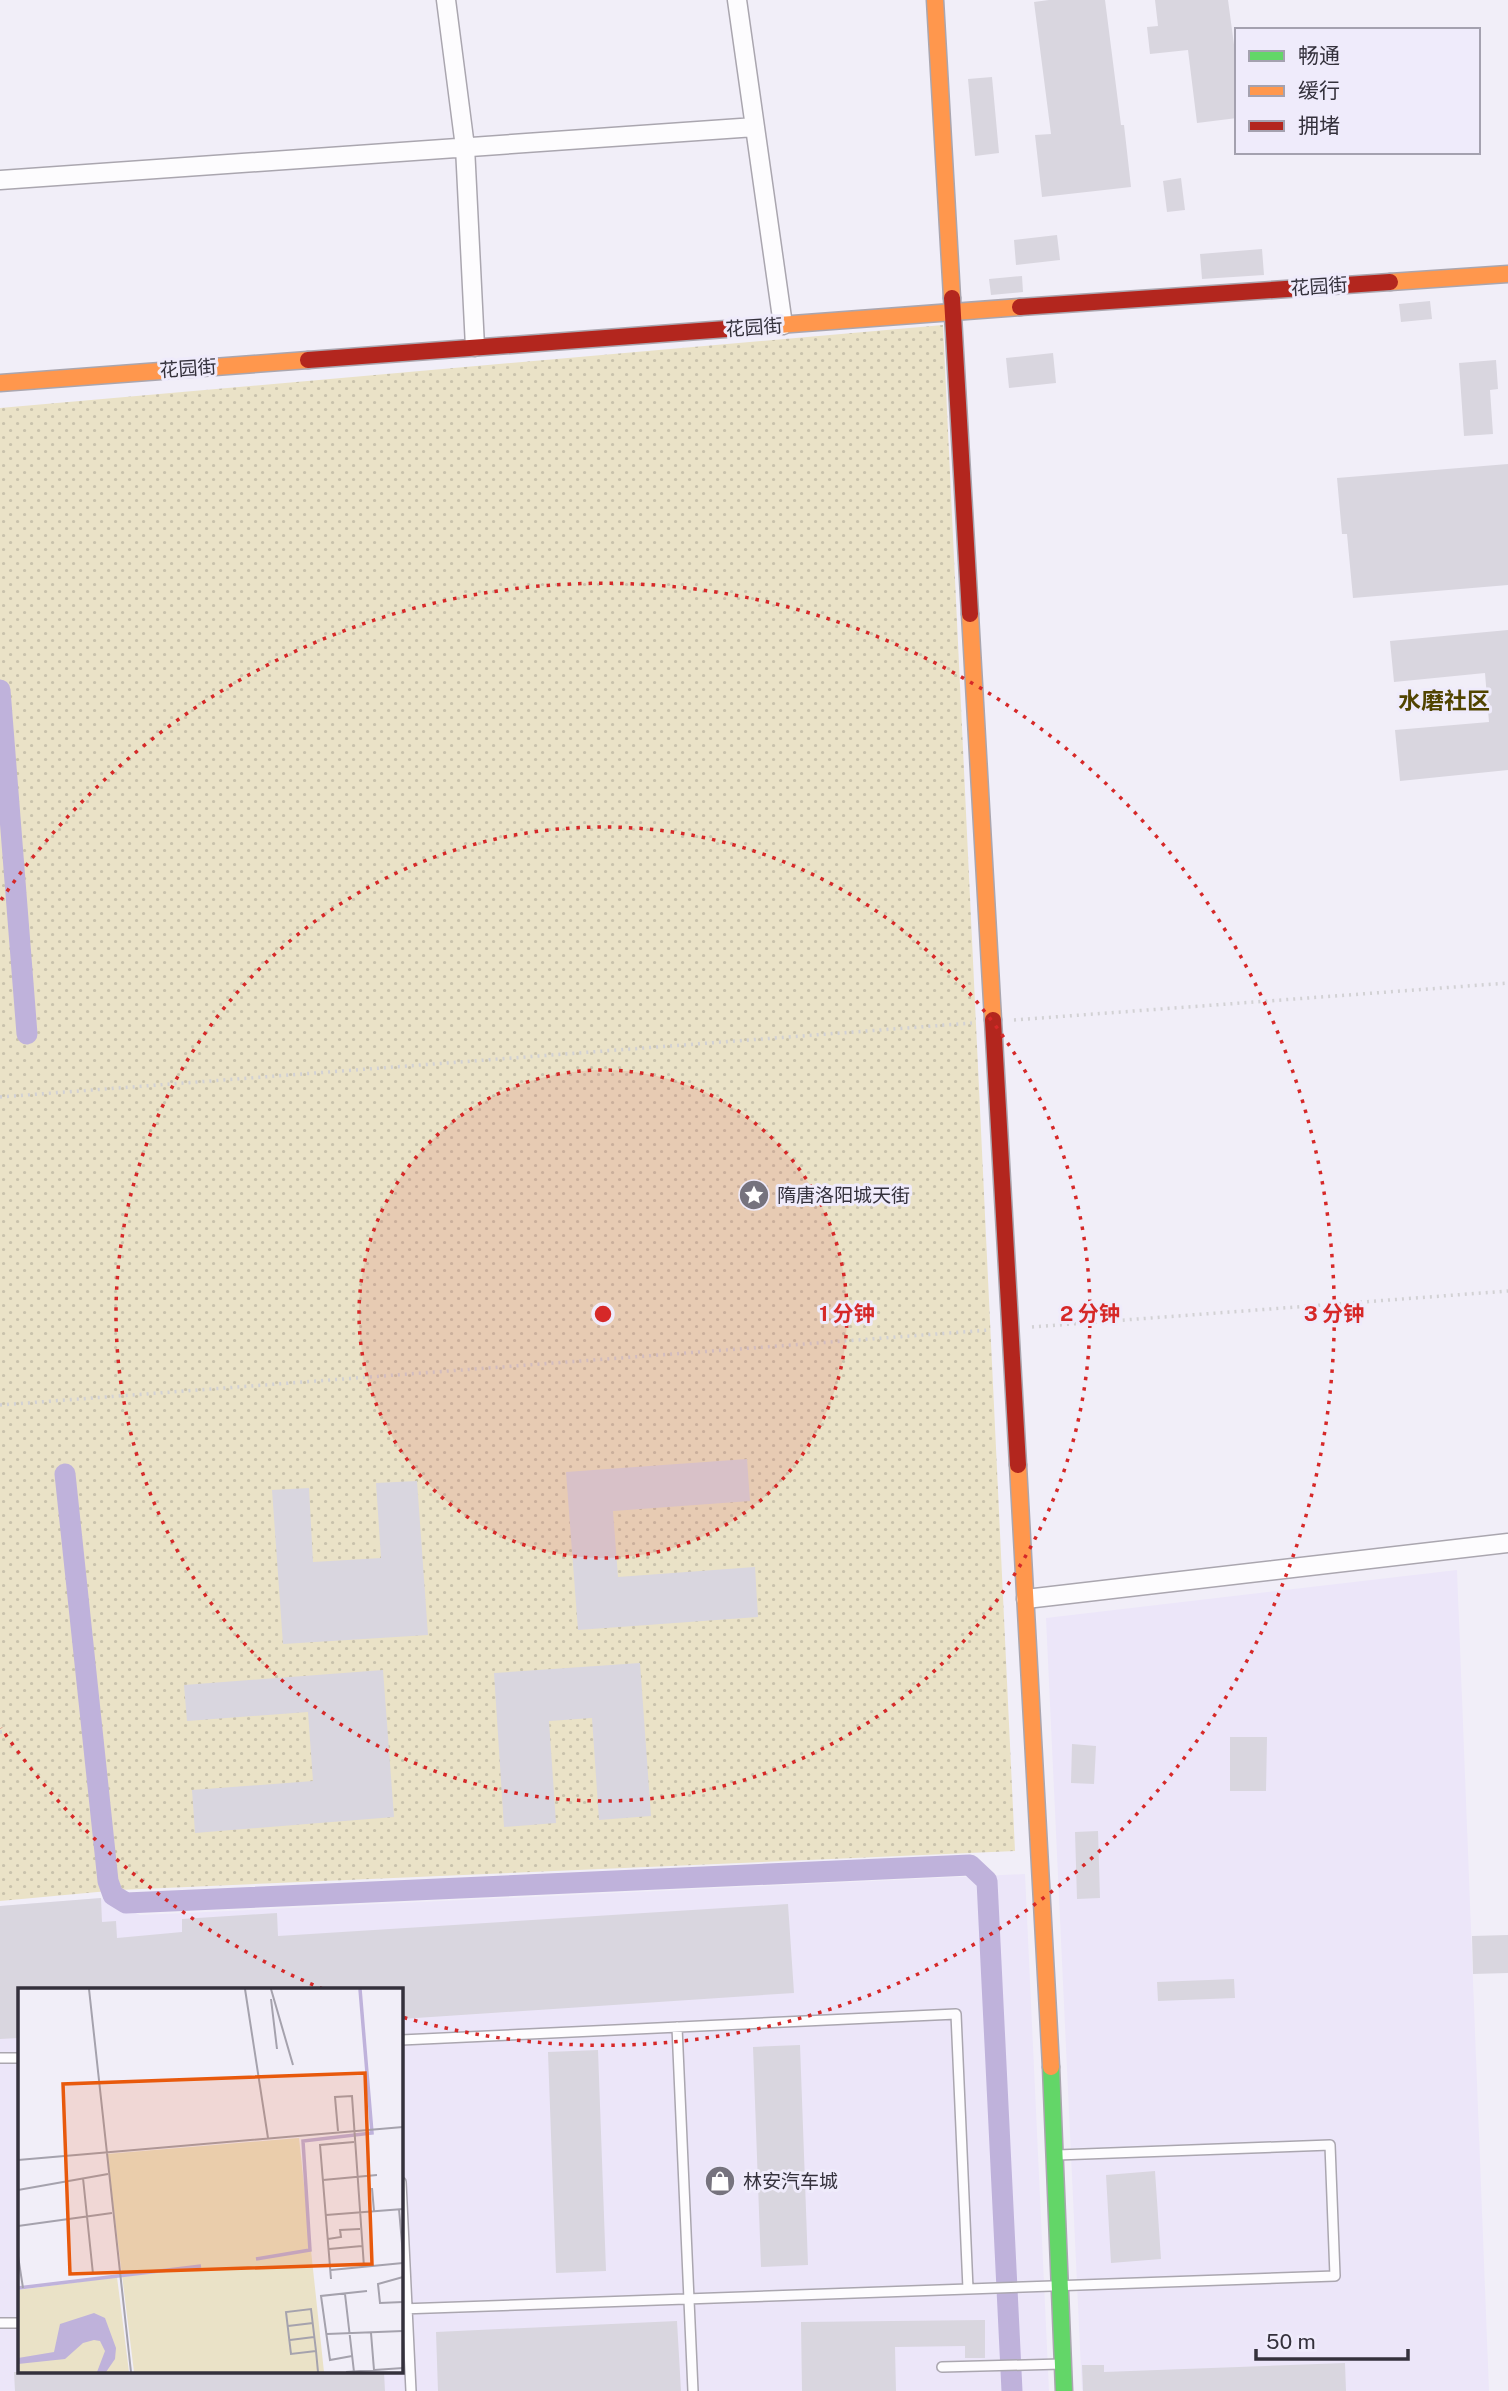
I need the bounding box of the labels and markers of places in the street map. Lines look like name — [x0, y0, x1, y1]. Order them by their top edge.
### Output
place icon: 隋唐洛阳城天街 — [737, 1178, 771, 1212]
place label: 隋唐洛阳城天街 — [777, 1184, 910, 1206]
centre of rings — [591, 1302, 615, 1326]
shop icon: 林安汽车城 — [703, 2164, 737, 2198]
place label: 林安汽车城 — [743, 2170, 838, 2192]

